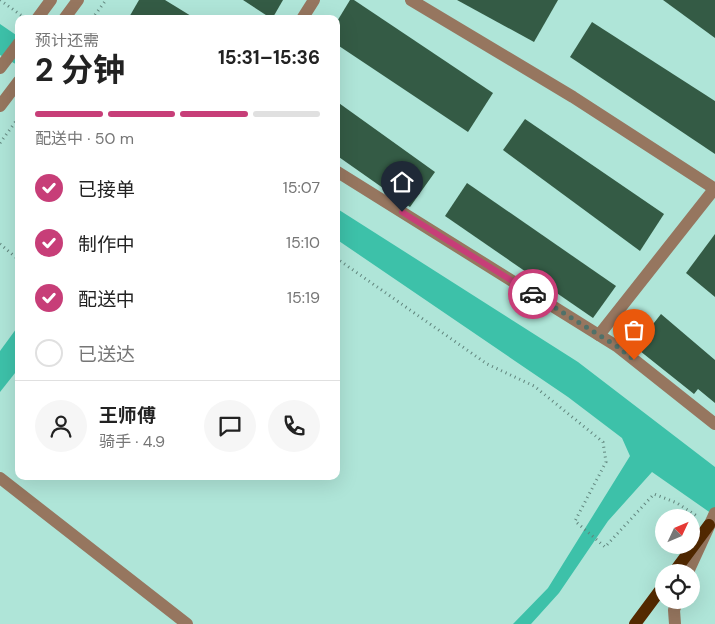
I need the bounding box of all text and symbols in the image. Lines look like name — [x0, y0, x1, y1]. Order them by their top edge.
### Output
text: 预计还需 — [35, 30, 99, 51]
text: 15:31–15:36 — [218, 45, 320, 70]
text: 2 分钟 — [35, 49, 125, 91]
text: 配送中 · 50 m — [35, 128, 134, 149]
pin — [381, 161, 423, 212]
icon: home — [388, 168, 416, 196]
icon: check — [35, 174, 63, 202]
text: 已接单 — [78, 177, 135, 202]
text: 15:07 — [283, 177, 320, 198]
icon: check — [35, 229, 63, 257]
text: 制作中 — [78, 232, 135, 257]
text: 15:10 — [286, 232, 320, 253]
courier — [508, 269, 558, 319]
icon: car — [519, 280, 547, 308]
icon: check — [35, 284, 63, 312]
text: 配送中 — [78, 287, 135, 312]
text: 15:19 — [287, 287, 320, 308]
pin — [613, 309, 655, 360]
icon: bag — [620, 316, 648, 344]
text: 已送达 — [78, 342, 135, 367]
button: person — [35, 400, 87, 452]
button: chat — [204, 400, 256, 452]
button: phone — [268, 400, 320, 452]
text: 王师傅 — [99, 403, 156, 428]
text: 骑手 · 4.9 — [99, 431, 165, 452]
north arrow — [655, 509, 700, 554]
map controls — [655, 509, 700, 609]
button: locate — [655, 564, 700, 609]

